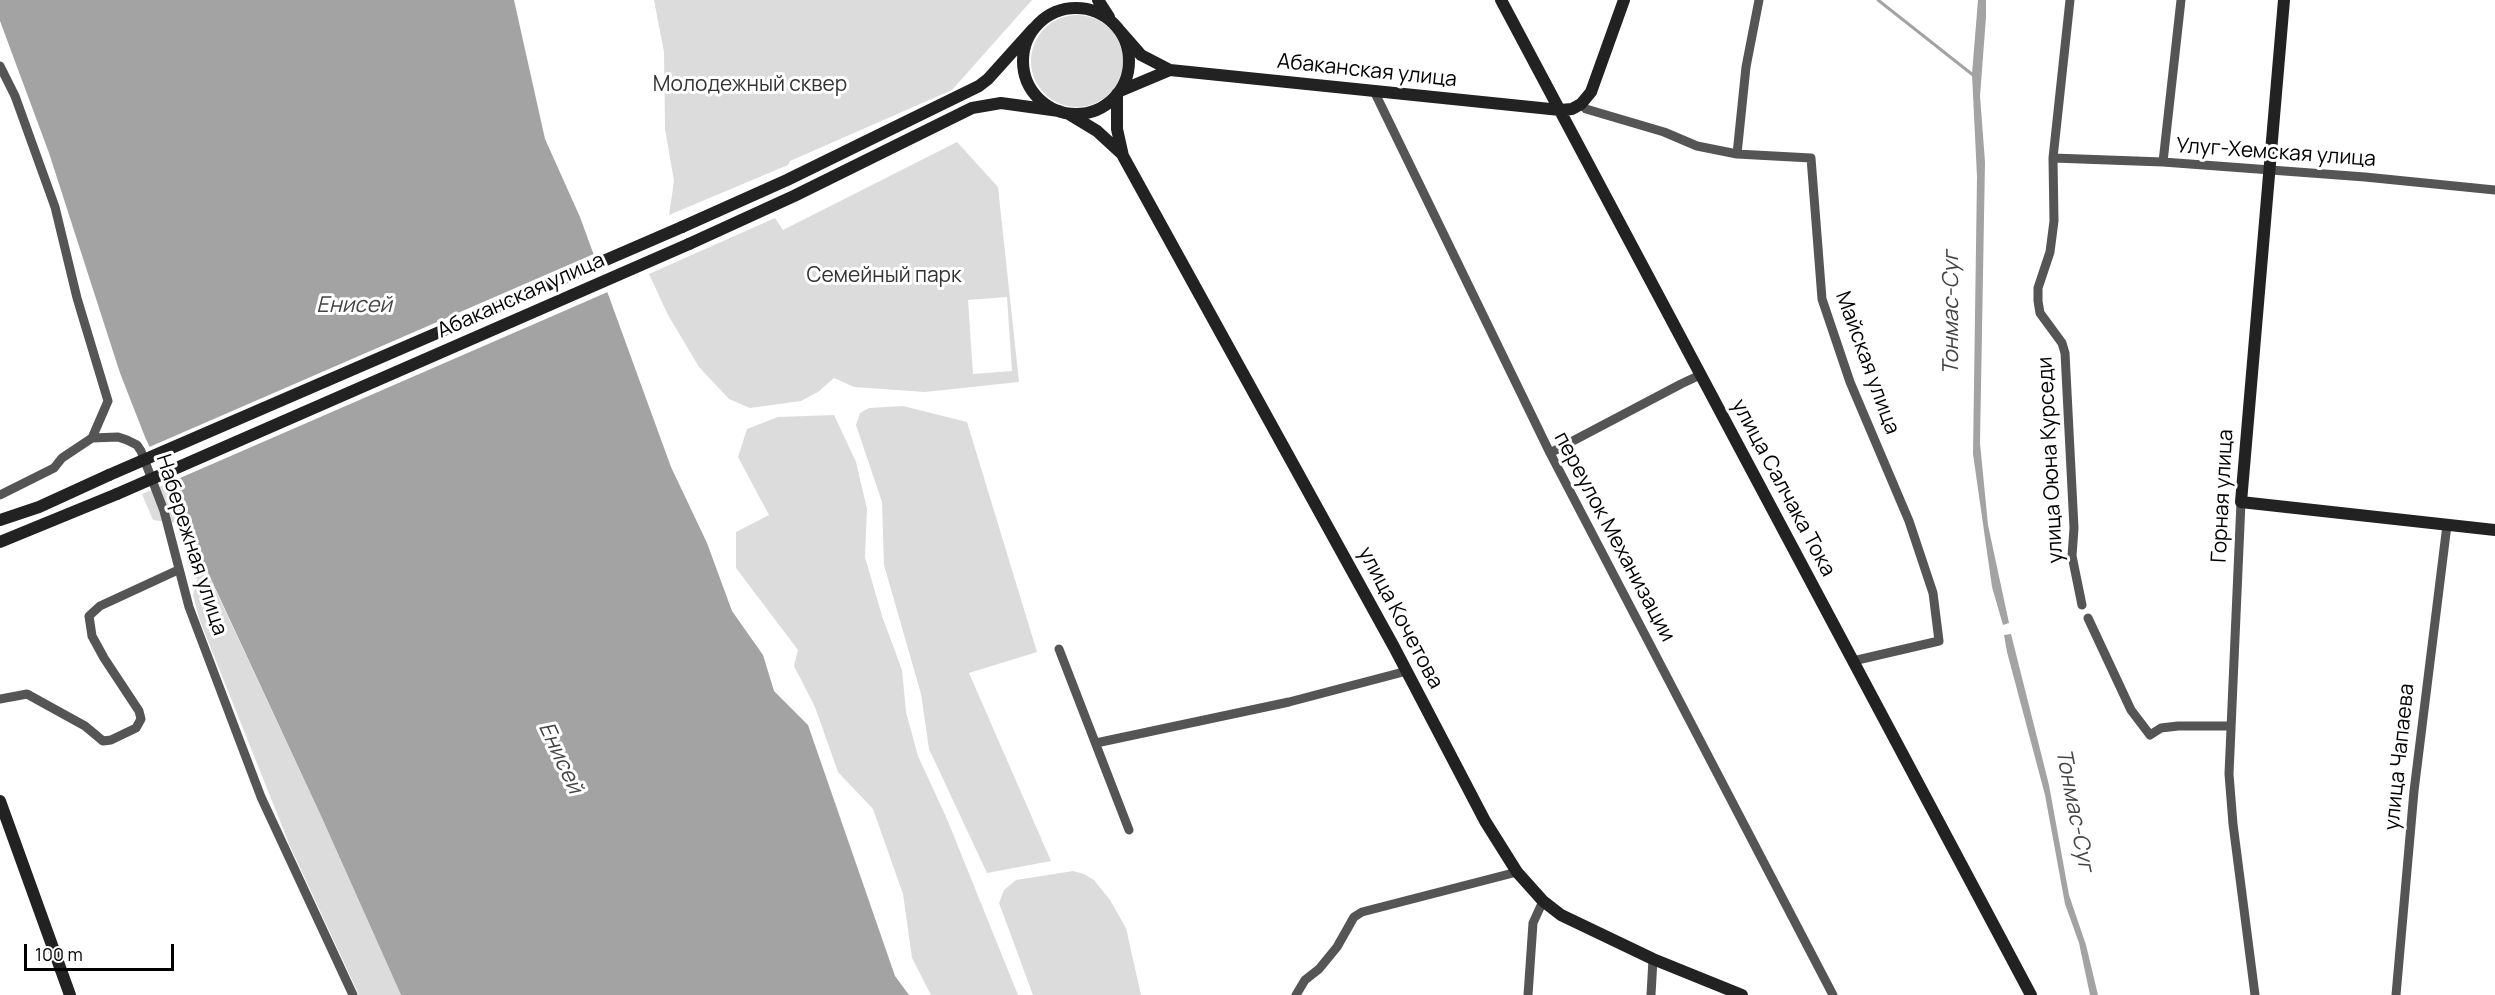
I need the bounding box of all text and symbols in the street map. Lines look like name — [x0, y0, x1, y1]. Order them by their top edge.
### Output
street label: Абаканская улица — [1276, 49, 1458, 93]
park label: Молодежный сквер — [653, 72, 847, 98]
street label: Улуг-Хемская улица — [2175, 133, 2377, 173]
street label: Абаканская улица — [433, 248, 609, 344]
water label: Тонмас-Суг — [1939, 251, 1965, 375]
park label: Семейный парк — [807, 263, 961, 289]
street label: Майская улица — [1829, 288, 1905, 438]
water label: Енисей — [316, 293, 392, 319]
street label: улица Оюна Курседи — [2033, 356, 2069, 564]
street label: улица Салчака Тока — [1726, 395, 1840, 581]
street label: переулок Механизации — [1548, 428, 1680, 646]
street label: Горная улица — [2207, 429, 2239, 563]
street label: Набережная улица — [150, 451, 232, 639]
street label: улица Кочетова — [1352, 543, 1448, 693]
street label: улица Чапаева — [2380, 682, 2420, 832]
water label: Енисей — [532, 718, 588, 798]
water label: Тонмас-Суг — [2049, 747, 2099, 873]
scale bar — [27, 932, 177, 970]
text: 100 m — [35, 942, 83, 966]

